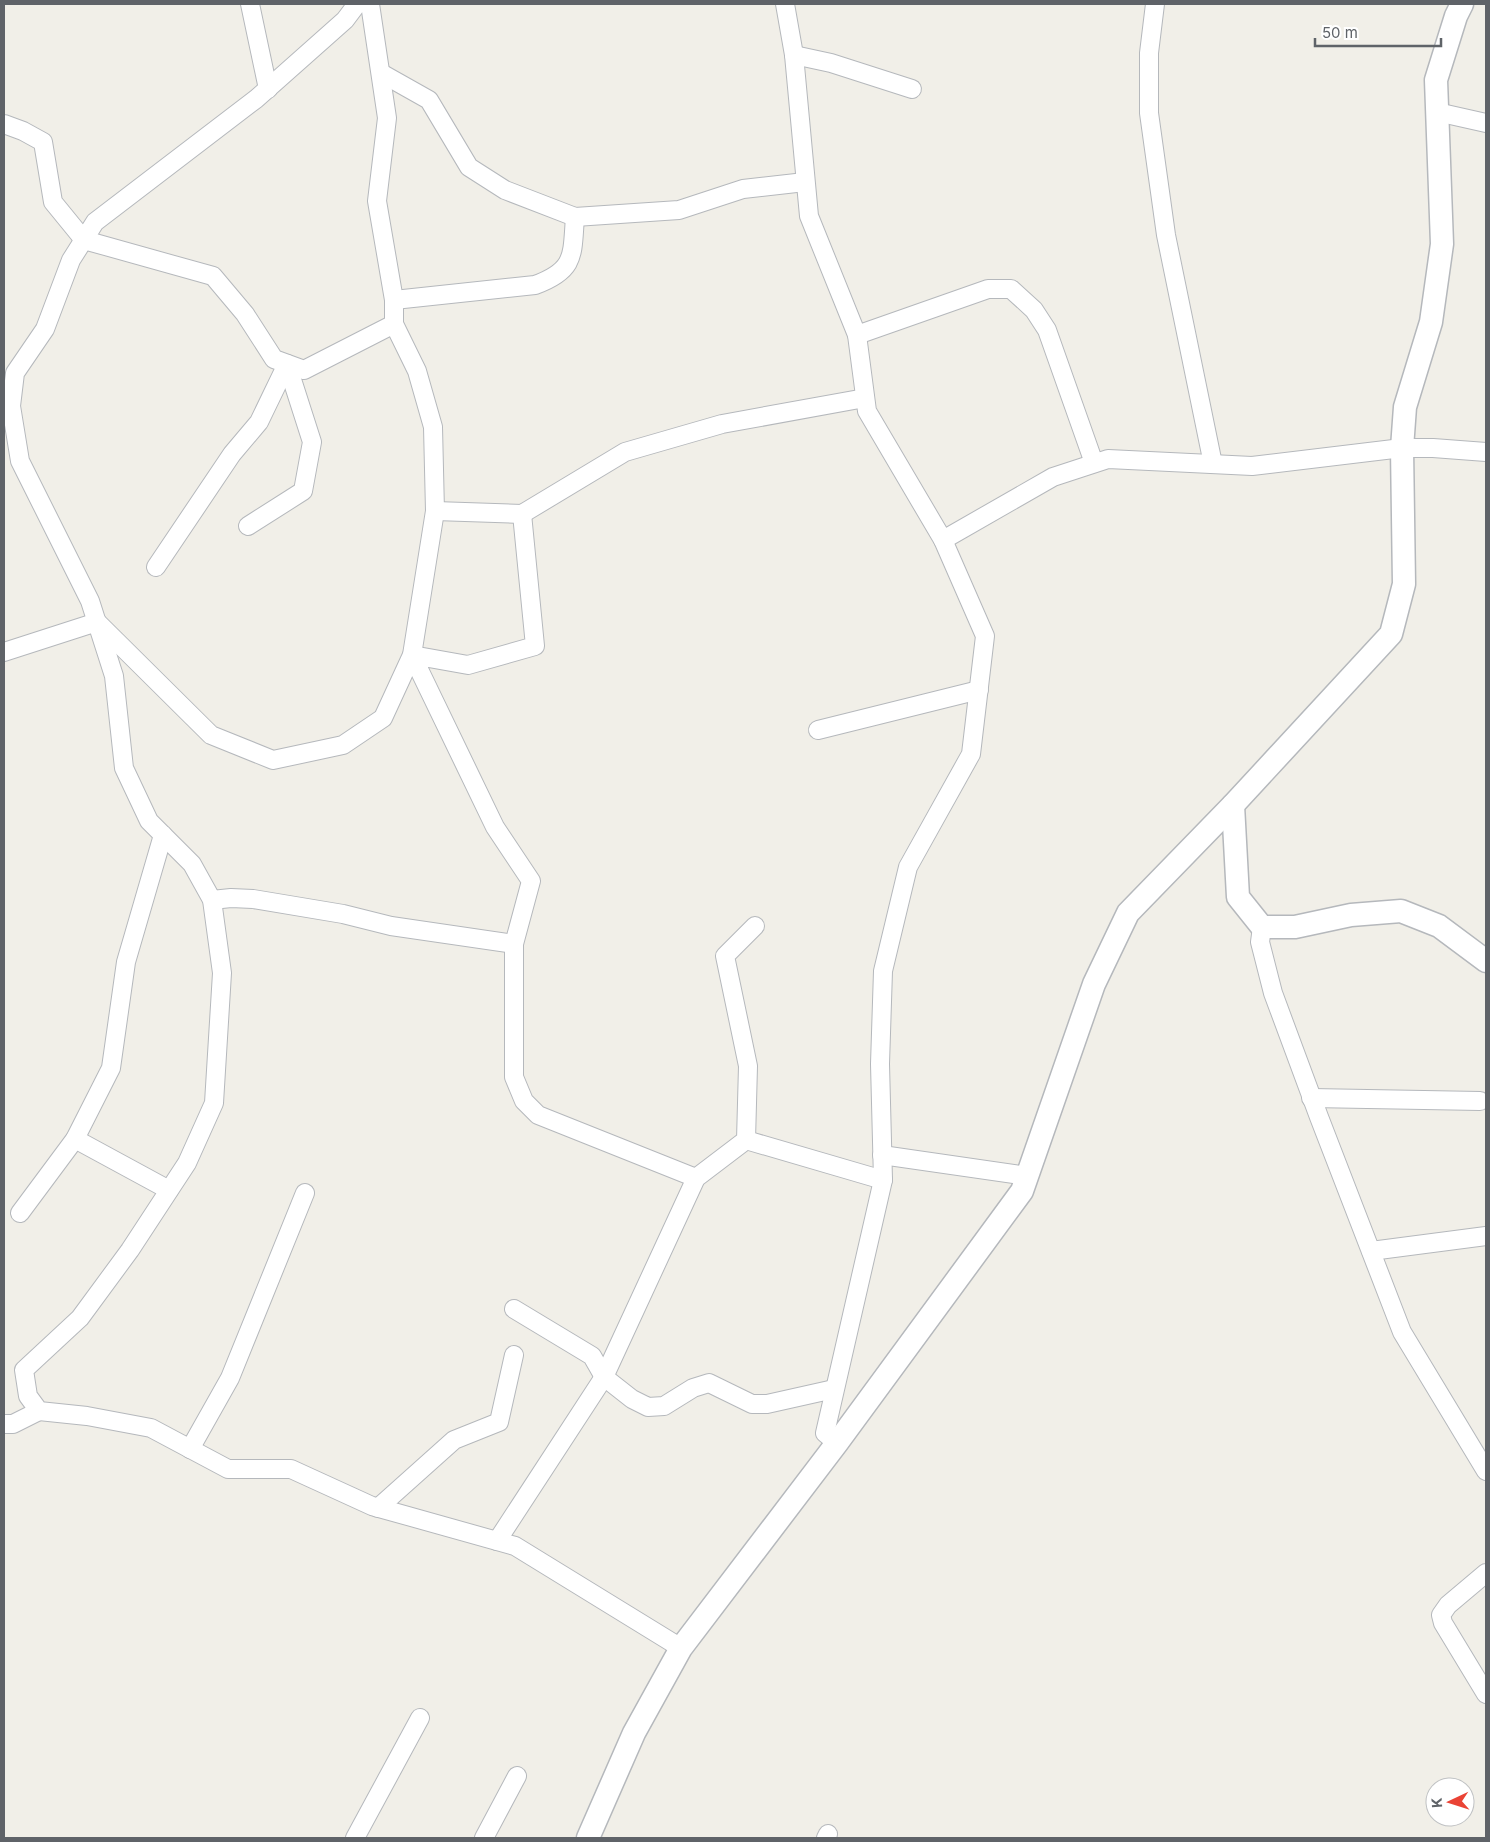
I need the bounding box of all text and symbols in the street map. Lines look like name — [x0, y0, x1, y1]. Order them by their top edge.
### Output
scale bar — [1315, 15, 1441, 47]
text: 50 m — [1322, 23, 1358, 42]
north arrow — [1425, 1777, 1475, 1827]
text: K — [1428, 1797, 1445, 1809]

